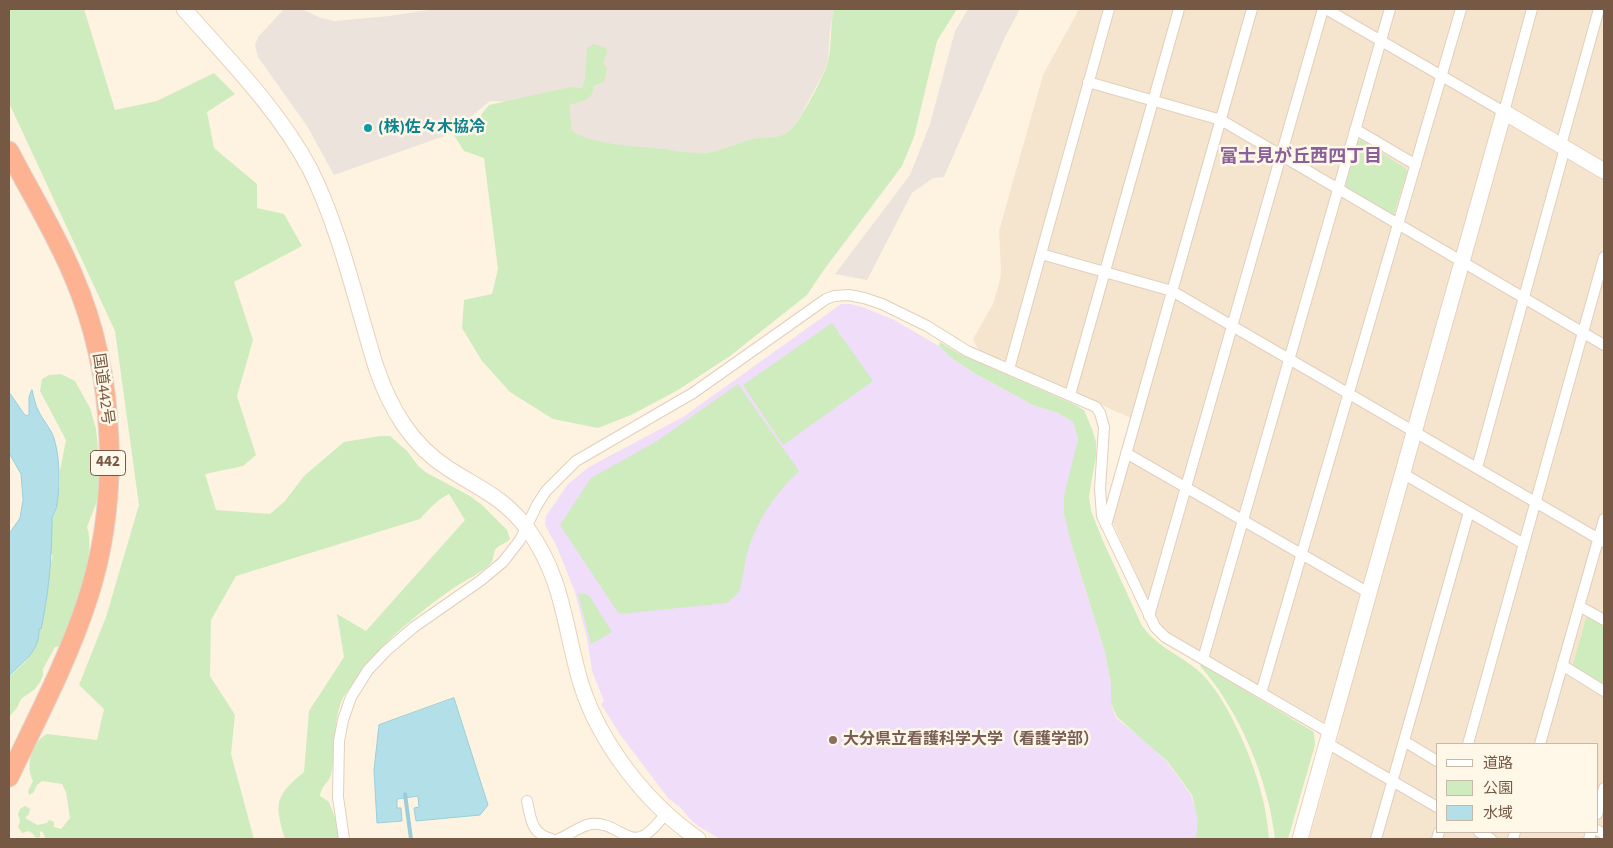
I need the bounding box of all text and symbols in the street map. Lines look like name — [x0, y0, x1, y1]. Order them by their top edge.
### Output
place label: (株)佐々木協冷 — [378, 118, 485, 138]
marker: (株)佐々木協冷 — [362, 122, 374, 134]
district label: 富士見が丘西四丁目 — [1220, 147, 1382, 169]
street label: 国道442号 — [87, 352, 117, 426]
road number: 442 — [90, 450, 126, 476]
place label: 大分県立看護科学大学（看護学部） — [843, 730, 1099, 750]
marker: 大分県立看護科学大学（看護学部） — [827, 734, 839, 746]
legend — [1436, 743, 1598, 833]
text: 道路 — [1483, 753, 1513, 774]
text: 公園 — [1483, 778, 1513, 799]
text: 水域 — [1483, 803, 1513, 824]

